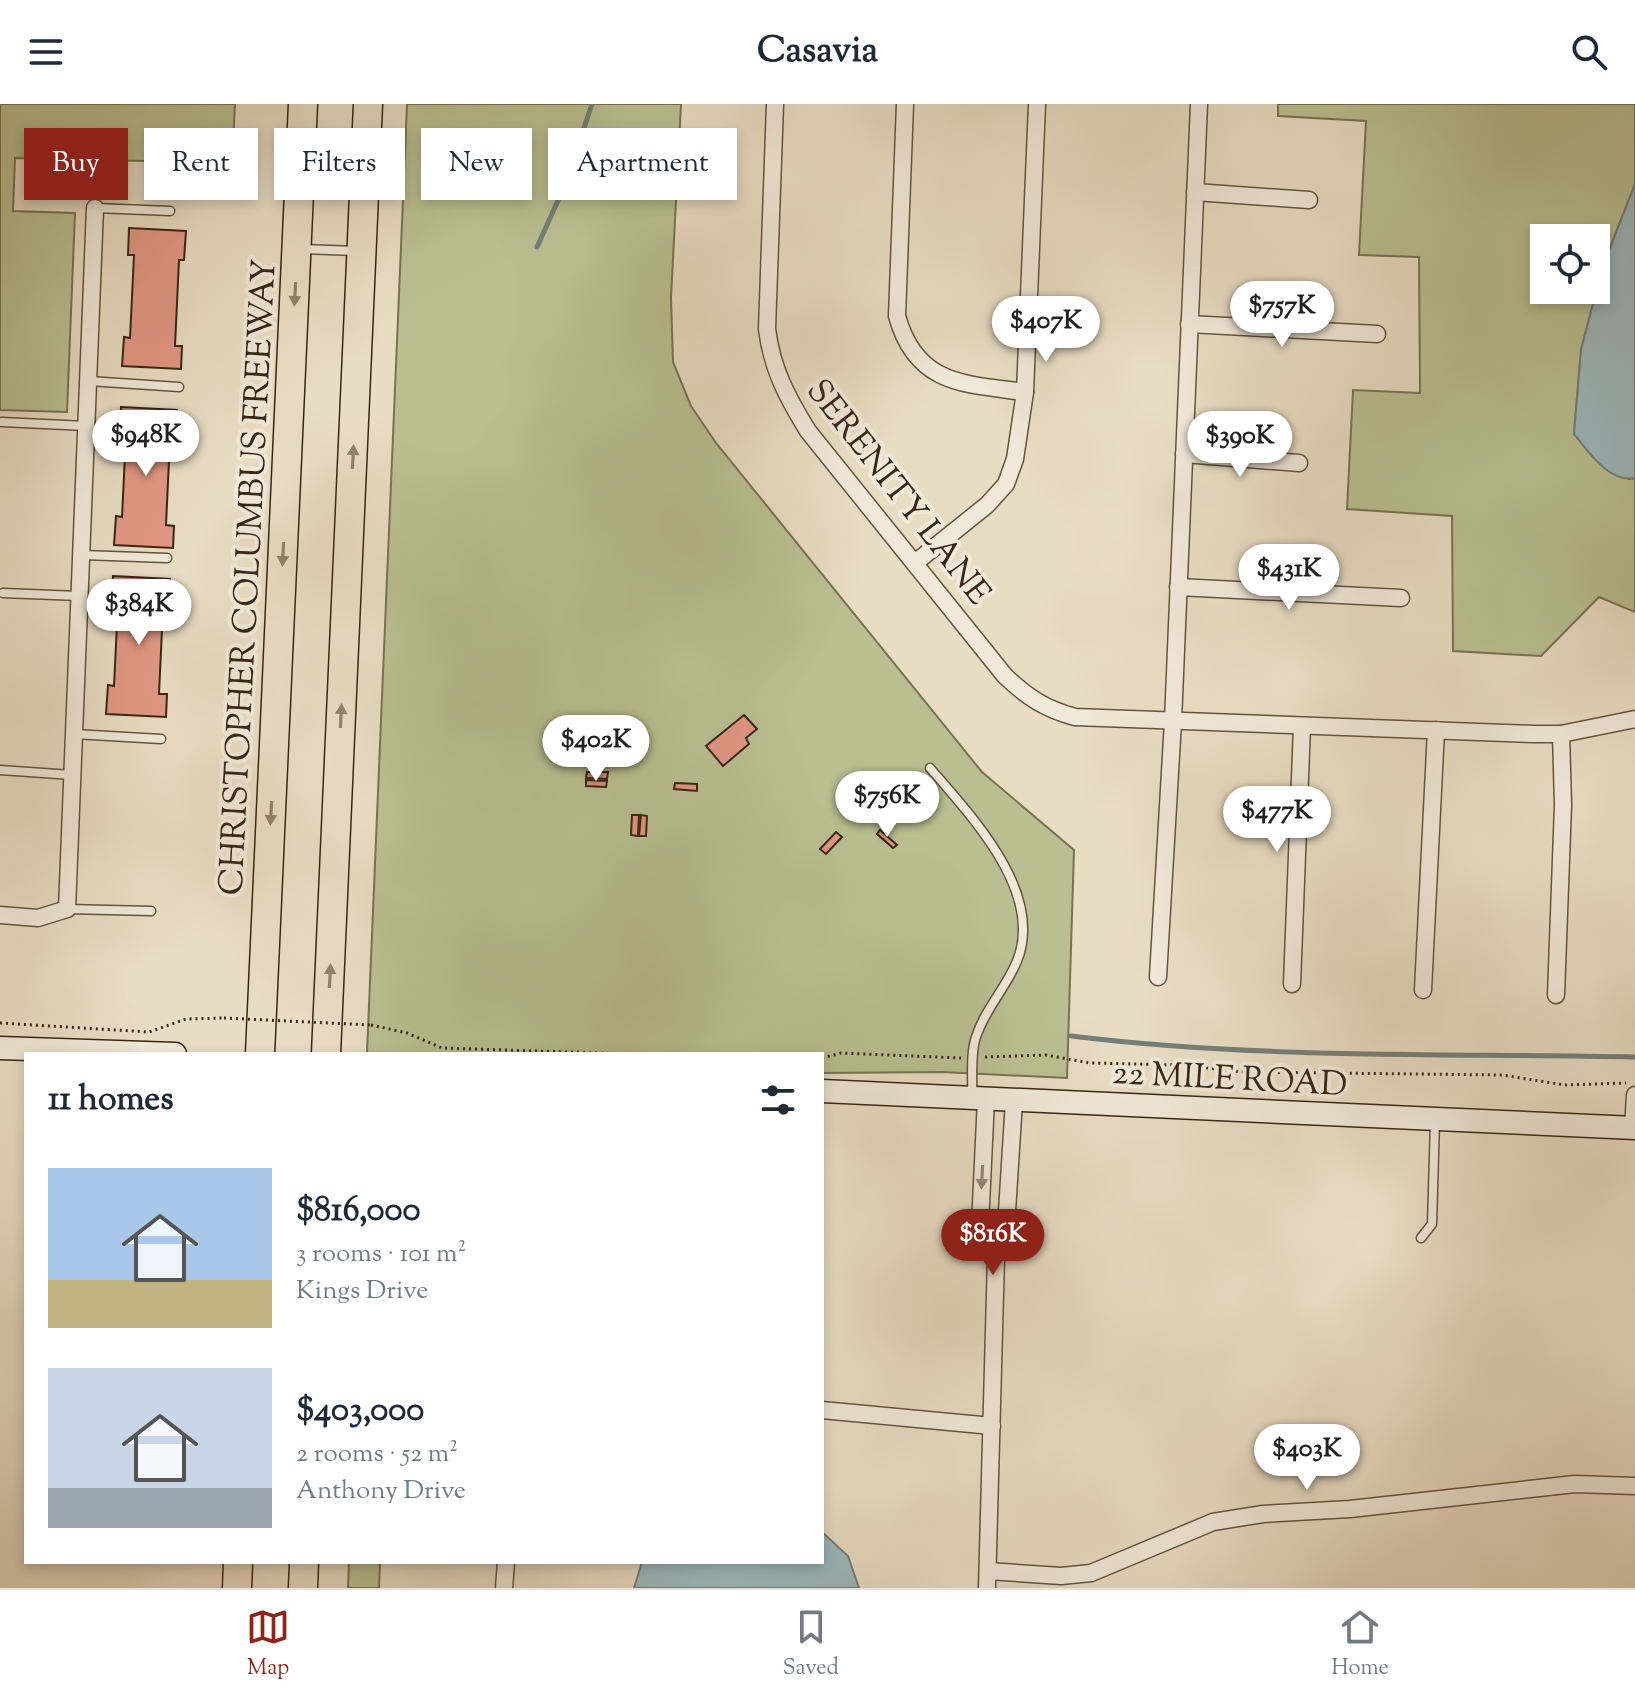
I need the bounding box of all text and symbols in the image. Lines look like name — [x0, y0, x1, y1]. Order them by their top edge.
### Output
text: Casavia — [757, 26, 878, 78]
icon: menu — [24, 30, 68, 74]
icon: search — [1567, 30, 1611, 74]
chip: Buy — [24, 128, 128, 200]
chip: Rent — [144, 128, 258, 200]
chip: Filters — [274, 128, 405, 200]
chip: New — [421, 128, 532, 200]
chip: Apartment — [548, 128, 737, 200]
map controls — [1530, 224, 1610, 304]
button: locate — [1530, 224, 1610, 304]
street label: CHRISTOPHER COLUMBUS FREEWAY — [208, 258, 291, 897]
pin: $757K — [1226, 281, 1338, 349]
one-way arrow — [288, 282, 301, 307]
text: $757K — [1248, 288, 1316, 325]
pin: $407K — [990, 296, 1102, 364]
text: $407K — [1010, 303, 1082, 340]
street label: SERENITY LANE — [793, 370, 1001, 617]
pin: $948K — [90, 410, 202, 478]
pin: $390K — [1184, 411, 1296, 479]
text: $948K — [110, 417, 182, 454]
text: $390K — [1205, 418, 1275, 455]
one-way arrow — [346, 444, 359, 469]
one-way arrow — [276, 542, 289, 567]
pin: $431K — [1233, 544, 1345, 612]
text: $431K — [1256, 551, 1322, 588]
pin: $384K — [83, 579, 195, 647]
text: $384K — [104, 586, 174, 623]
one-way arrow — [335, 703, 348, 728]
pin: $402K — [540, 715, 652, 783]
text: $402K — [560, 722, 632, 759]
pin: $756K — [831, 771, 943, 839]
text: $756K — [853, 778, 921, 815]
pin: $477K — [1221, 786, 1333, 854]
text: $477K — [1241, 793, 1313, 830]
one-way arrow — [265, 801, 278, 826]
one-way arrow — [323, 963, 336, 988]
street label: 22 MILE ROAD — [1111, 1050, 1348, 1111]
text: 11 homes — [48, 1076, 174, 1125]
icon: filters — [756, 1078, 800, 1122]
one-way arrow — [976, 1165, 989, 1190]
text: $816,000 — [296, 1187, 420, 1236]
icon: home — [112, 1200, 208, 1296]
pin: $816K — [937, 1209, 1049, 1277]
text: $816K — [959, 1216, 1027, 1253]
text: 3 rooms · 101 m² — [296, 1236, 466, 1273]
text: Kings Drive — [296, 1273, 428, 1310]
text: $403,000 — [296, 1387, 424, 1436]
icon: home — [112, 1400, 208, 1496]
pin: $403K — [1251, 1424, 1363, 1492]
text: $403K — [1272, 1431, 1342, 1468]
text: 2 rooms · 52 m² — [296, 1436, 458, 1473]
text: Anthony Drive — [296, 1473, 466, 1510]
tab: Map — [246, 1605, 290, 1685]
tab: Saved — [782, 1605, 839, 1685]
tab: Home — [1331, 1605, 1389, 1685]

